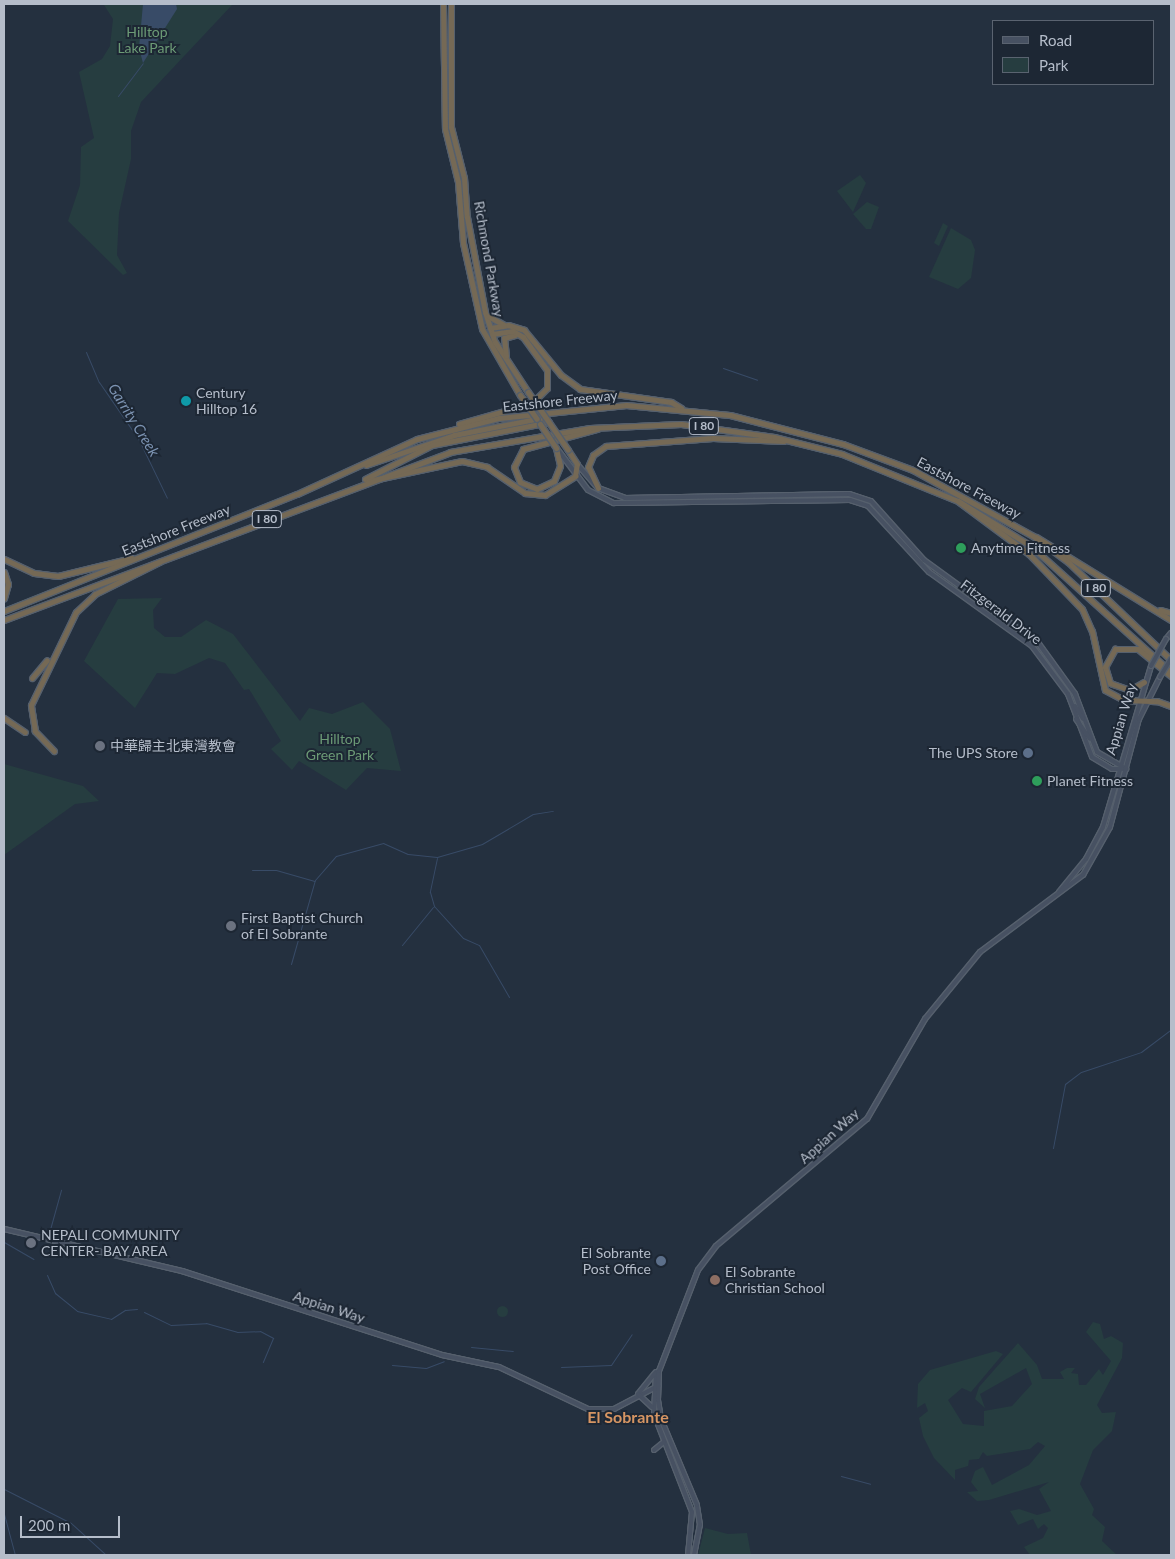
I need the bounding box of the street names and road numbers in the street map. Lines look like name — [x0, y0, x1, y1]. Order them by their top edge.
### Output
street label: Richmond Parkway — [471, 200, 507, 318]
street label: Eastshore Freeway — [502, 387, 618, 415]
road number: I 80 — [688, 416, 720, 436]
street label: Eastshore Freeway — [914, 453, 1024, 523]
street label: Eastshore Freeway — [119, 501, 233, 559]
road number: I 80 — [251, 509, 283, 528]
street label: Fitzgerald Drive — [957, 576, 1045, 648]
road number: I 80 — [1080, 578, 1112, 598]
street label: Appian Way — [1102, 681, 1140, 757]
street label: Appian Way — [796, 1105, 862, 1167]
street label: Appian Way — [291, 1287, 367, 1327]

